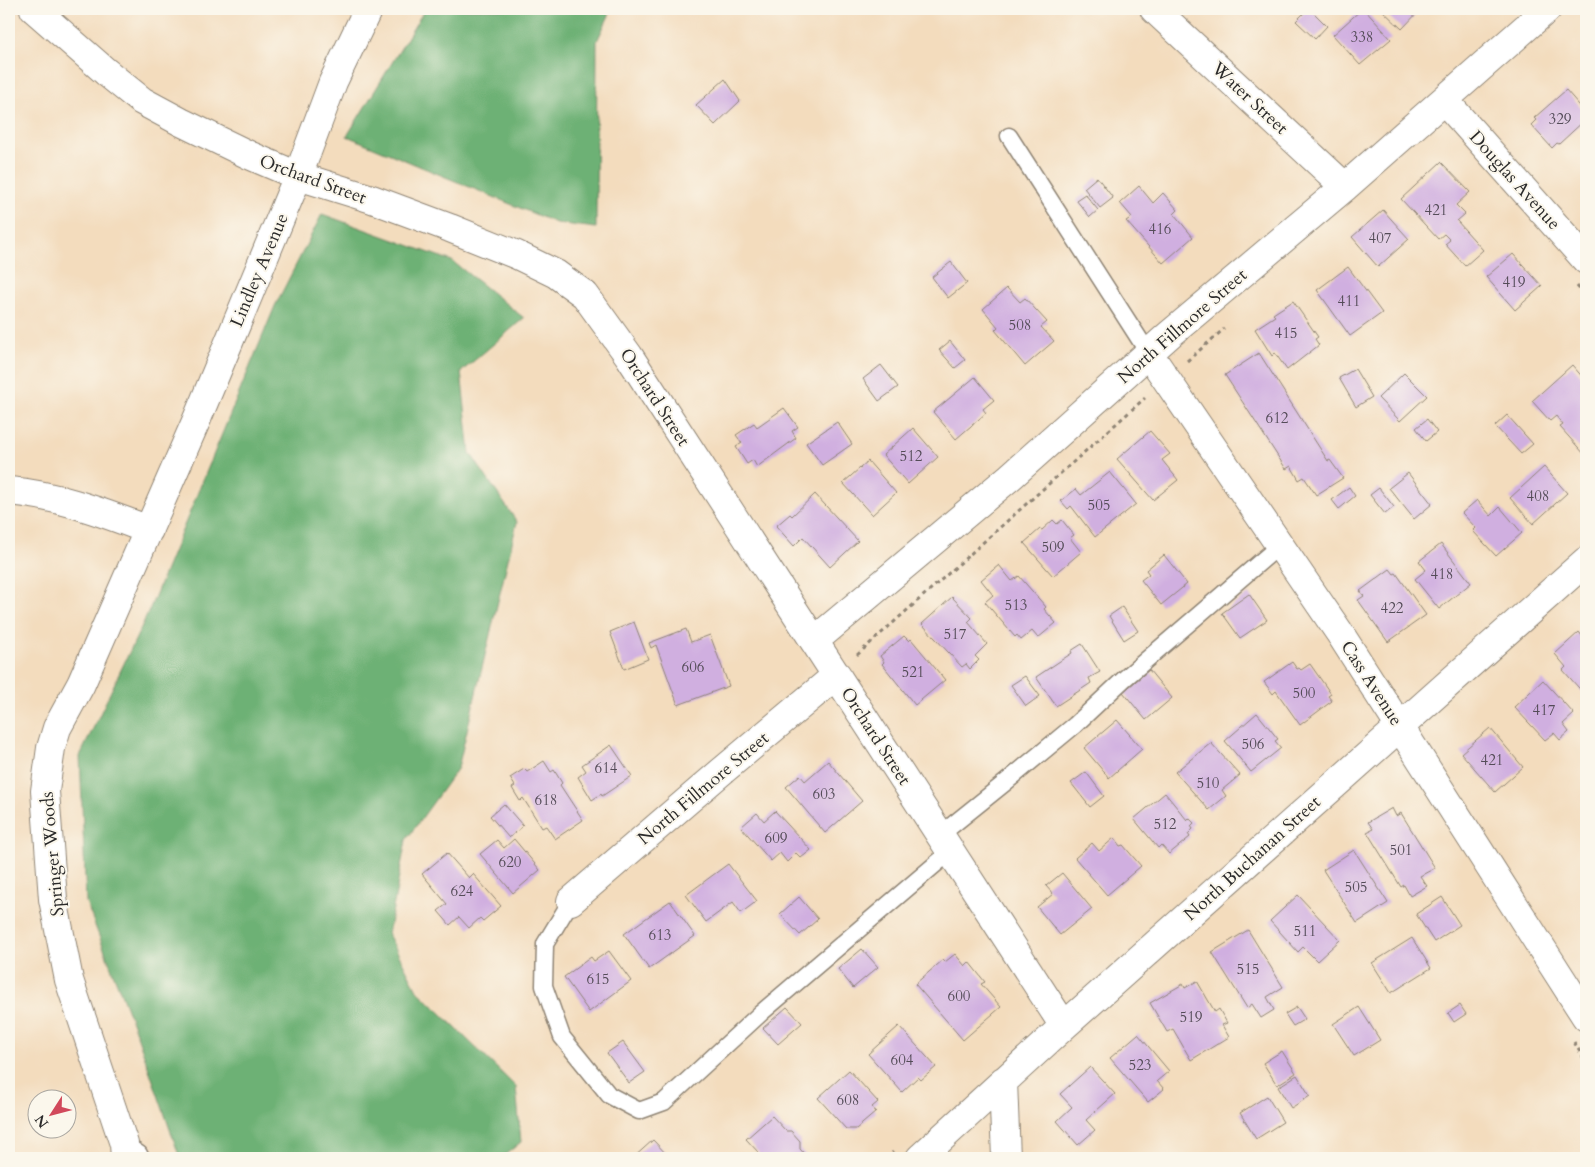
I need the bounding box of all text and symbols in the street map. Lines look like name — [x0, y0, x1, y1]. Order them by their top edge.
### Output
house number: 338 — [1350, 27, 1374, 47]
street label: Water Street — [1205, 56, 1294, 141]
house number: 329 — [1548, 109, 1572, 129]
street label: Douglas Avenue — [1463, 125, 1566, 235]
street label: Orchard Street — [256, 149, 370, 211]
house number: 421 — [1424, 200, 1448, 220]
street label: Lindley Avenue — [224, 210, 295, 331]
house number: 416 — [1148, 219, 1172, 239]
house number: 407 — [1368, 228, 1392, 248]
street label: North Fillmore Street — [1112, 263, 1253, 390]
house number: 419 — [1502, 272, 1526, 292]
house number: 411 — [1337, 291, 1361, 311]
house number: 508 — [1008, 315, 1032, 335]
house number: 415 — [1274, 323, 1298, 343]
street label: Orchard Street — [614, 343, 696, 451]
house number: 612 — [1265, 408, 1289, 428]
house number: 512 — [899, 446, 923, 466]
house number: 408 — [1526, 486, 1550, 506]
house number: 505 — [1087, 495, 1111, 515]
house number: 509 — [1041, 537, 1065, 557]
house number: 418 — [1430, 564, 1454, 584]
house number: 513 — [1004, 595, 1028, 615]
house number: 422 — [1380, 598, 1404, 618]
house number: 517 — [943, 624, 967, 644]
street label: Cass Avenue — [1335, 636, 1408, 731]
house number: 606 — [681, 657, 705, 677]
house number: 521 — [901, 662, 925, 682]
street label: Orchard Street — [835, 682, 917, 790]
house number: 500 — [1292, 683, 1316, 703]
house number: 417 — [1532, 700, 1556, 720]
street label: North Fillmore Street — [632, 726, 775, 851]
house number: 506 — [1241, 734, 1265, 754]
house number: 421 — [1480, 750, 1504, 770]
house number: 614 — [594, 758, 618, 778]
house number: 510 — [1196, 773, 1220, 793]
house number: 603 — [812, 784, 836, 804]
house number: 618 — [534, 790, 558, 810]
street label: North Buchanan Street — [1178, 790, 1326, 927]
street label: Springer Woods — [35, 791, 70, 917]
house number: 512 — [1153, 814, 1177, 834]
house number: 609 — [764, 828, 788, 848]
house number: 501 — [1389, 840, 1413, 860]
house number: 620 — [498, 852, 522, 872]
house number: 505 — [1344, 877, 1368, 897]
house number: 624 — [450, 881, 474, 901]
house number: 511 — [1293, 921, 1317, 941]
house number: 613 — [648, 925, 672, 945]
house number: 515 — [1236, 959, 1260, 979]
house number: 615 — [586, 969, 610, 989]
house number: 600 — [947, 986, 971, 1006]
house number: 519 — [1179, 1007, 1203, 1027]
house number: 604 — [890, 1050, 914, 1070]
house number: 523 — [1128, 1055, 1152, 1075]
north arrow — [28, 1090, 78, 1140]
house number: 608 — [836, 1090, 860, 1110]
text: N — [31, 1111, 53, 1132]

